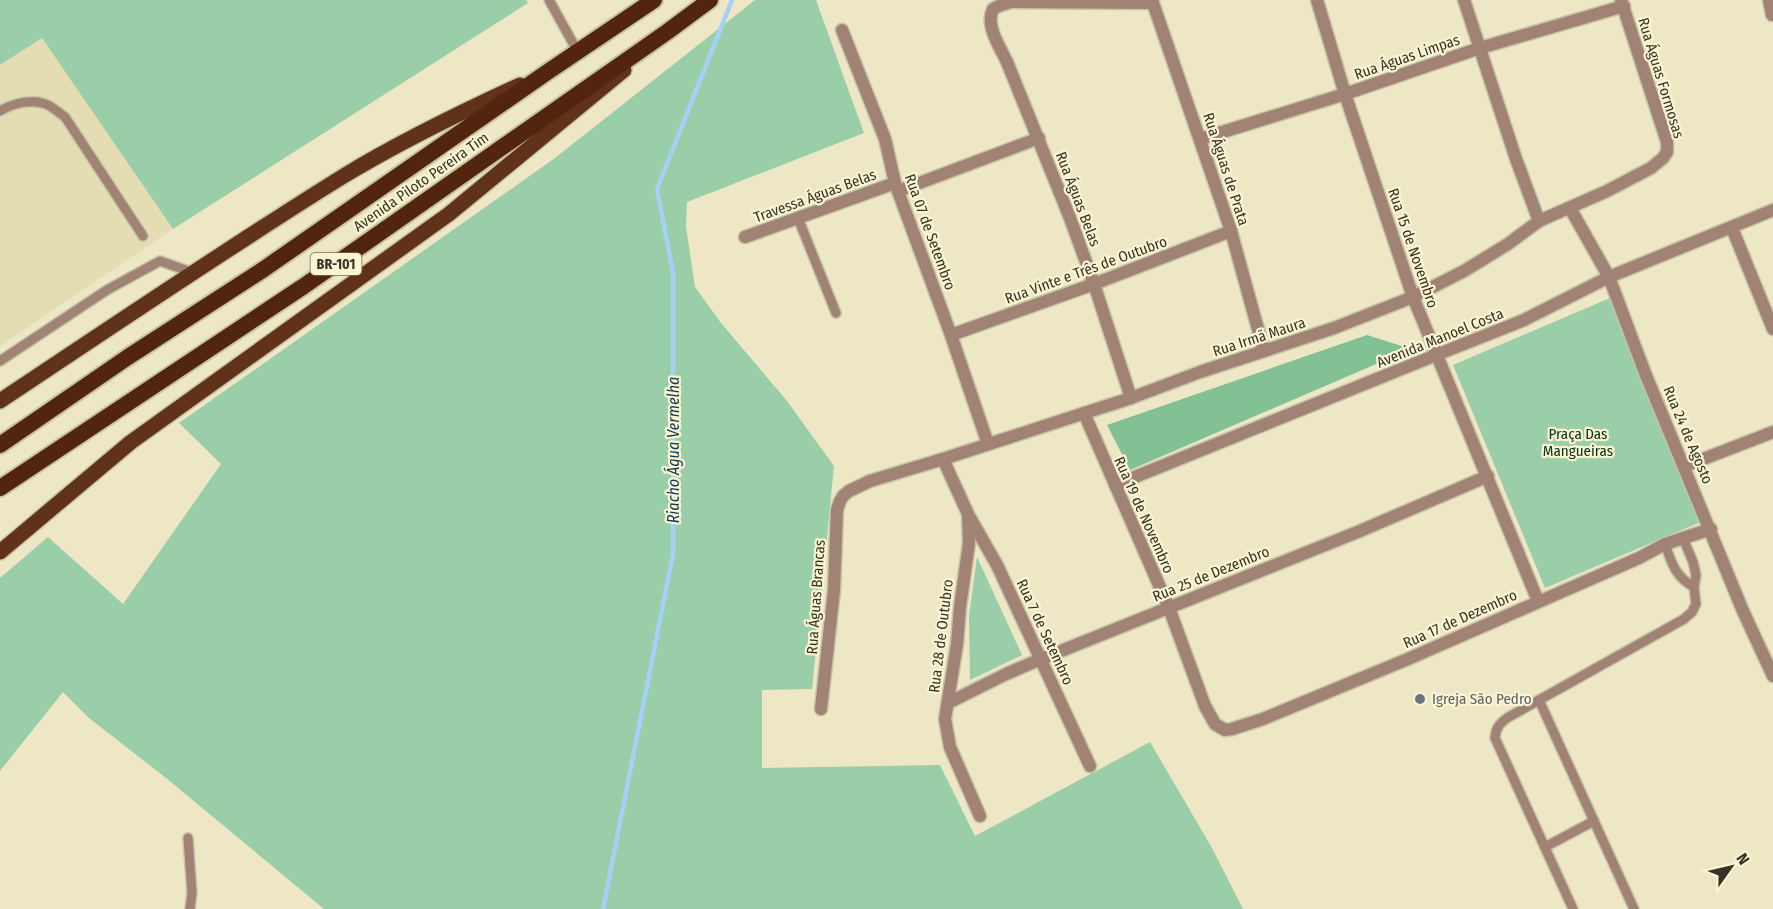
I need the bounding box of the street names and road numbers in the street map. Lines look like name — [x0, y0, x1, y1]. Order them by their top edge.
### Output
street label: Rua Águas Formosas — [1634, 15, 1688, 141]
street label: Rua Águas Limpas — [1352, 31, 1462, 83]
street label: Rua Águas de Prata — [1199, 110, 1253, 228]
street label: Avenida Piloto Pereira Tim — [350, 129, 492, 235]
street label: Rua Águas Belas — [1052, 149, 1104, 249]
street label: Travessa Águas Belas — [751, 166, 879, 226]
street label: Rua 07 de Setembro — [901, 172, 959, 293]
street label: Rua 15 de Novembro — [1384, 186, 1442, 310]
street label: Rua Vinte e Três de Outubro — [1003, 232, 1170, 308]
road number: BR-101 — [310, 253, 362, 275]
street label: Avenida Manoel Costa — [1374, 304, 1506, 372]
street label: Rua Irmã Maura — [1210, 314, 1308, 360]
street label: Rua 24 de Agosto — [1659, 383, 1717, 487]
street label: Rua 19 de Novembro — [1110, 454, 1178, 576]
street label: Rua Águas Brancas — [803, 539, 829, 655]
street label: Rua 25 de Dezembro — [1150, 542, 1272, 606]
street label: Rua 7 de Setembro — [1013, 576, 1077, 688]
street label: Rua 28 de Outubro — [925, 578, 957, 694]
street label: Rua 17 de Dezembro — [1400, 586, 1520, 652]

